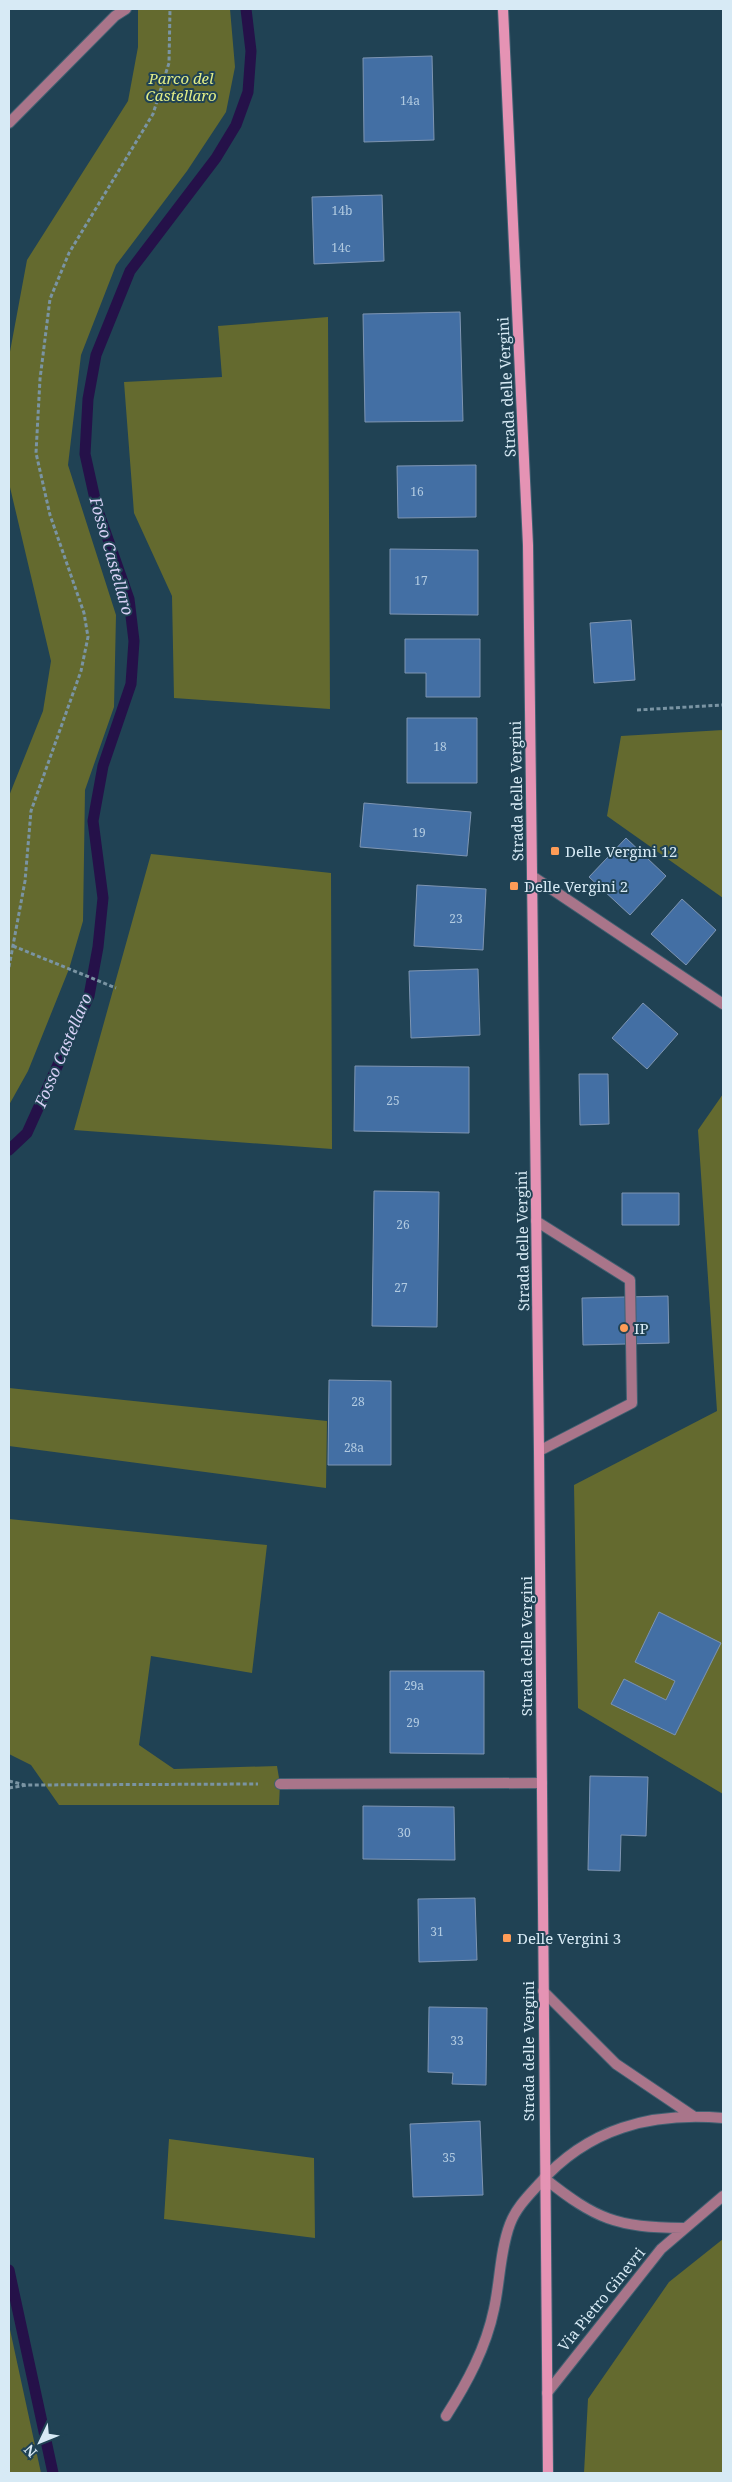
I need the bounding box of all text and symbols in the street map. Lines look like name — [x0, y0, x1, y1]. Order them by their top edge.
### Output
park label: Parco del Castellaro — [145, 68, 217, 105]
house number: 14a — [400, 92, 420, 109]
house number: 14b — [332, 202, 352, 219]
house number: 14c — [331, 239, 351, 256]
street label: Strada delle Vergini — [492, 316, 520, 458]
house number: 16 — [410, 483, 424, 500]
water label: Fosso Castellaro — [84, 493, 139, 618]
house number: 17 — [414, 572, 428, 589]
street label: Strada delle Vergini — [505, 720, 527, 861]
house number: 18 — [433, 738, 447, 755]
house number: 19 — [412, 824, 426, 841]
place label: Delle Vergini 12 — [565, 841, 678, 861]
marker: Delle Vergini 12 — [549, 845, 561, 857]
place label: Delle Vergini 2 — [524, 876, 628, 896]
marker: Delle Vergini 2 — [508, 880, 520, 892]
house number: 23 — [449, 910, 463, 927]
water label: Fosso Castellaro — [29, 990, 97, 1111]
house number: 25 — [386, 1092, 400, 1109]
street label: Strada delle Vergini — [511, 1170, 533, 1311]
house number: 26 — [396, 1216, 410, 1233]
house number: 27 — [394, 1279, 408, 1296]
place label: IP — [634, 1318, 649, 1338]
marker: IP — [618, 1322, 630, 1334]
house number: 28 — [351, 1393, 365, 1410]
house number: 28a — [344, 1439, 364, 1456]
street label: Strada delle Vergini — [516, 1576, 536, 1716]
house number: 29a — [404, 1677, 424, 1694]
house number: 29 — [406, 1714, 420, 1731]
house number: 30 — [397, 1824, 411, 1841]
house number: 31 — [430, 1923, 444, 1940]
place label: Delle Vergini 3 — [517, 1928, 621, 1948]
marker: Delle Vergini 3 — [501, 1932, 513, 1944]
street label: Strada delle Vergini — [518, 1981, 538, 2121]
house number: 33 — [450, 2032, 464, 2049]
house number: 35 — [442, 2149, 456, 2166]
street label: Via Pietro Ginevri — [553, 2243, 649, 2355]
north arrow — [15, 2417, 65, 2467]
text: N — [19, 2441, 41, 2462]

